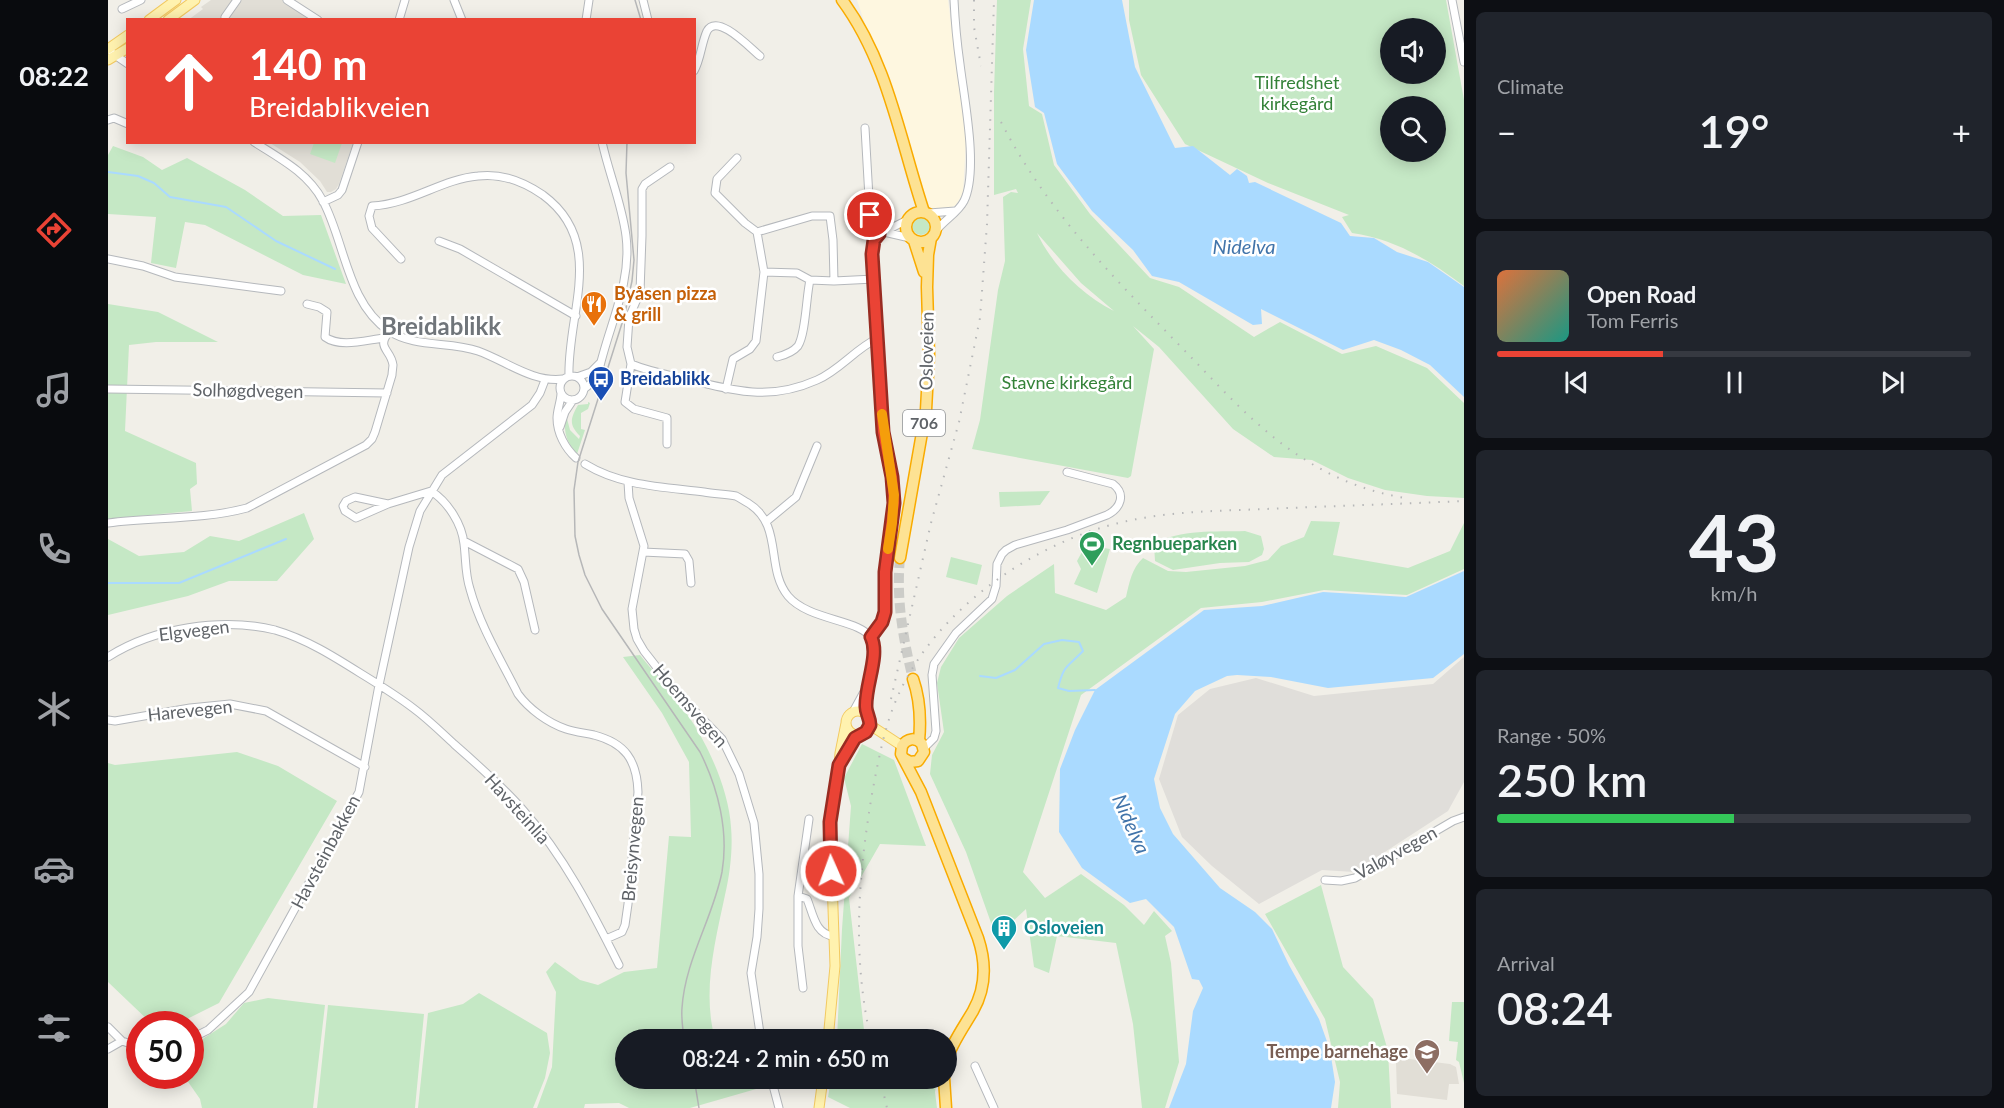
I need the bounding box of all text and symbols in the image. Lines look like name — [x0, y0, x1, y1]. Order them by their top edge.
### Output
map controls — [1380, 18, 1446, 162]
button: sound — [1380, 18, 1446, 84]
text: 140 m — [249, 39, 367, 89]
icon: ahead — [150, 42, 228, 120]
text: 08:22 — [19, 59, 89, 92]
park label: Tilfredshet kirkegård — [1255, 71, 1340, 114]
text: Climate — [1497, 74, 1564, 98]
text: Breidablikveien — [249, 90, 430, 123]
button: search — [1380, 96, 1446, 162]
text: 19° — [1699, 104, 1769, 158]
text: − — [1497, 112, 1516, 152]
text: + — [1952, 112, 1971, 152]
pin — [844, 189, 895, 240]
icon: arrive — [853, 198, 886, 231]
icon: directions — [33, 209, 75, 251]
water label: Nidelva — [1213, 234, 1275, 258]
text: Open Road — [1587, 281, 1696, 308]
place label: Byåsen pizza & grill — [614, 282, 717, 325]
restaurant icon: Byåsen pizza & grill — [579, 289, 609, 327]
text: Tom Ferris — [1587, 308, 1678, 332]
district label: Breidablikk — [381, 311, 501, 340]
street label: Osloveien — [914, 311, 938, 391]
bus stop icon: Breidablikk — [586, 364, 616, 402]
icon: previous — [1560, 366, 1593, 399]
icon: pause — [1718, 366, 1751, 399]
icon: next — [1876, 366, 1909, 399]
place label: Breidablikk — [620, 367, 711, 389]
icon: music — [33, 369, 75, 411]
park label: Stavne kirkegård — [1002, 371, 1132, 393]
street label: Solhøgdvegen — [192, 378, 304, 402]
road number: 706 — [903, 410, 945, 436]
text: 43 — [1689, 495, 1779, 589]
icon: phone — [33, 528, 75, 570]
sports icon: Regnbueparken — [1077, 529, 1107, 567]
place label: Regnbueparken — [1112, 532, 1237, 554]
text: km/h — [1711, 581, 1757, 605]
street label: Elgvegen — [157, 615, 231, 645]
street label: Hoemsvegen — [649, 659, 733, 751]
icon: climate — [33, 688, 75, 730]
street label: Harevegen — [146, 695, 233, 725]
text: Range · 50% — [1497, 723, 1606, 747]
text: 250 km — [1497, 753, 1647, 807]
street label: Havsteinlia — [480, 769, 555, 848]
water label: Nidelva — [1108, 790, 1156, 857]
street label: Havsteinbakken — [286, 791, 364, 912]
street label: Breisynvegen — [616, 795, 648, 902]
street label: Valøyvegen — [1351, 821, 1440, 884]
position arrow — [799, 839, 863, 903]
icon: car — [33, 848, 75, 890]
building icon: Osloveien — [989, 913, 1019, 951]
place label: Osloveien — [1024, 916, 1104, 938]
text: Arrival — [1497, 951, 1555, 975]
text: 08:24 — [1497, 981, 1613, 1035]
icon: filters — [33, 1007, 75, 1049]
speed limit sign: 50 — [126, 1011, 204, 1089]
school or university icon: Tempe barnehage — [1412, 1037, 1442, 1075]
place label: Tempe barnehage — [1266, 1040, 1408, 1062]
text: 08:24 · 2 min · 650 m — [683, 1045, 889, 1072]

